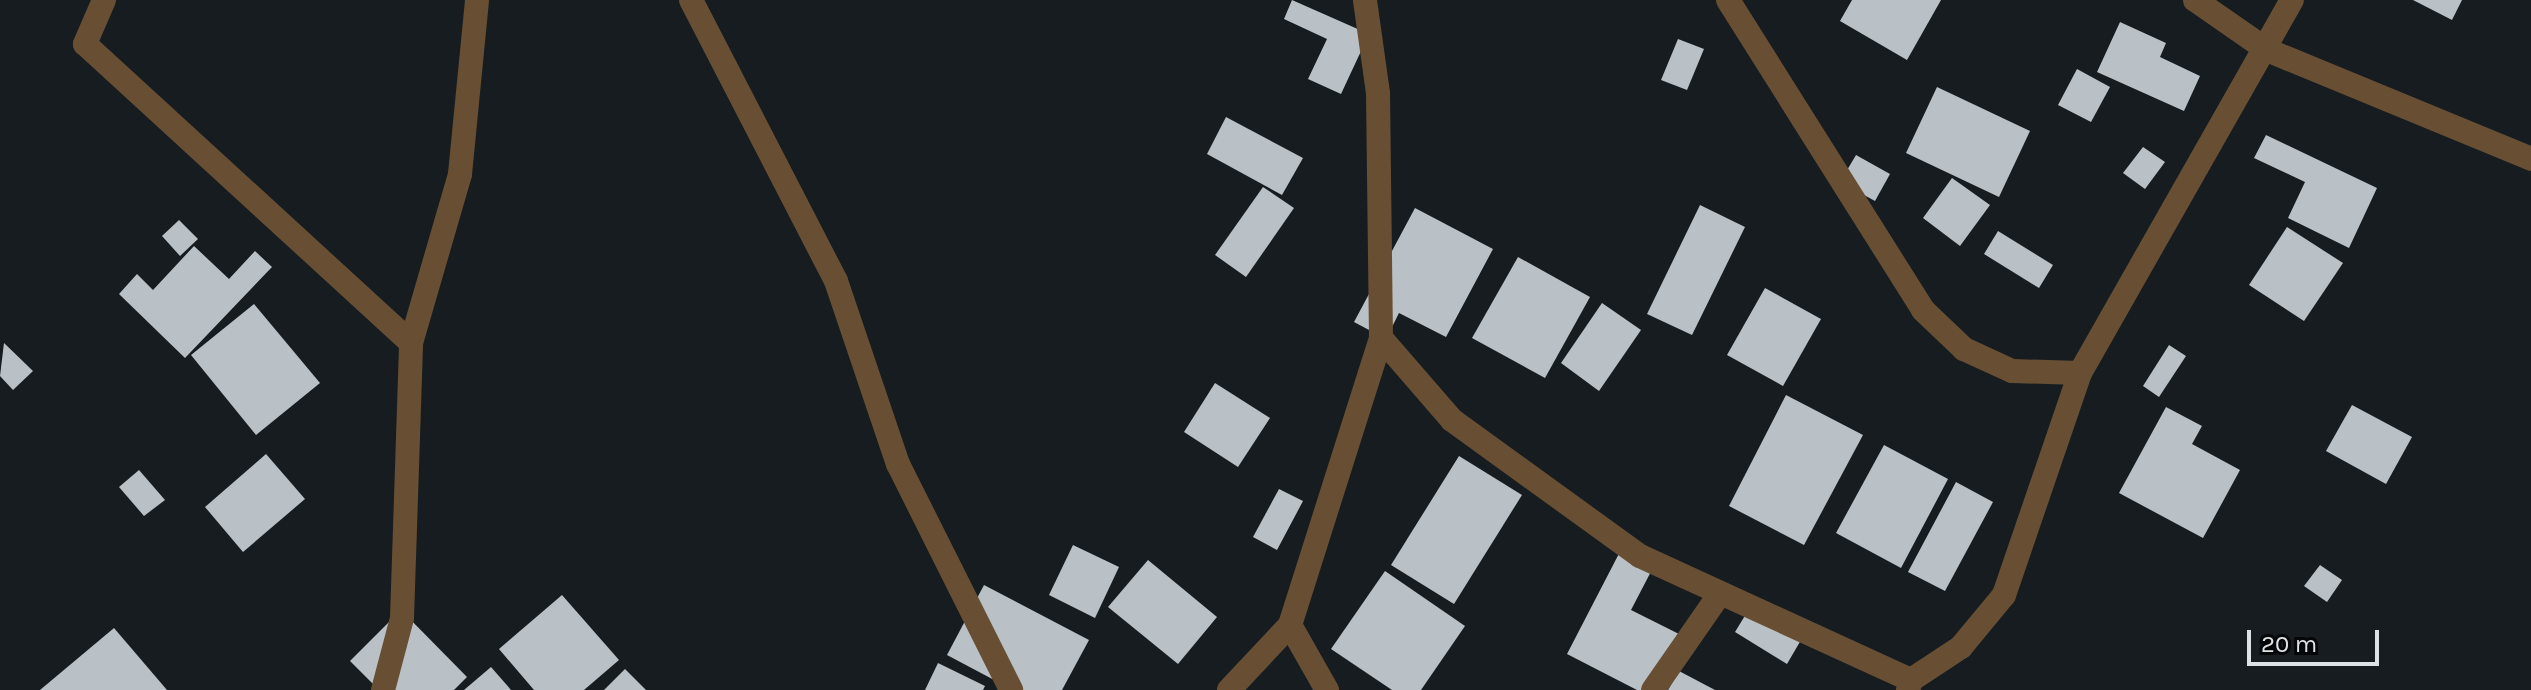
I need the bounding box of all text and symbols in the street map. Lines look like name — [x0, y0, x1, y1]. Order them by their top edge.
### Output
scale bar — [2251, 614, 2383, 664]
text: 20 m — [2261, 630, 2317, 658]

